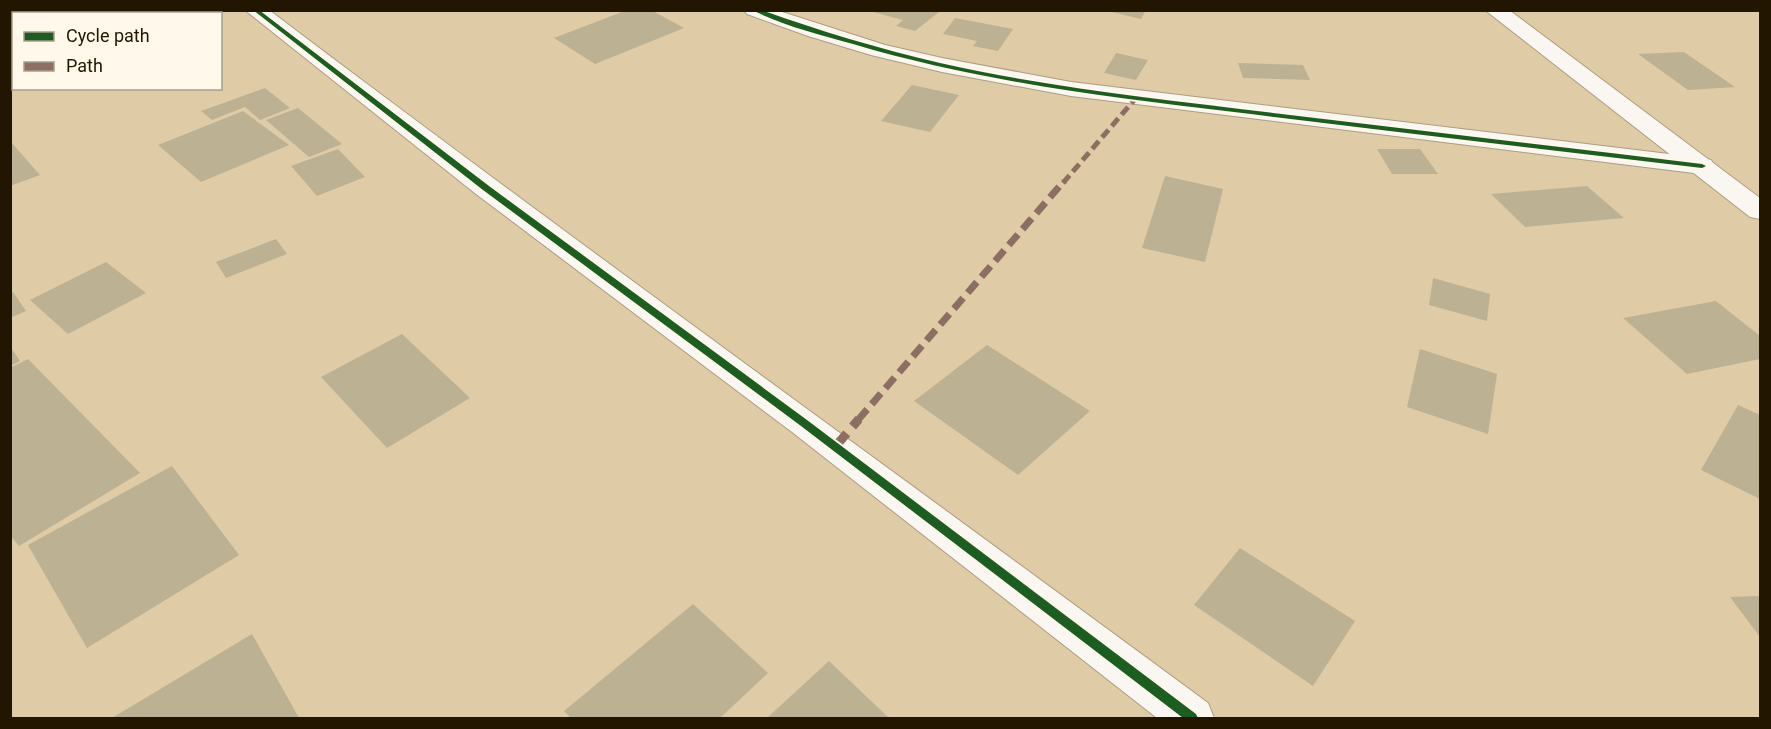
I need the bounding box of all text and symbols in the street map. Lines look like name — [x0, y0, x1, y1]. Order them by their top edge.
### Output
legend — [12, 12, 222, 90]
text: Cycle path — [66, 25, 150, 46]
text: Path — [66, 55, 103, 76]

